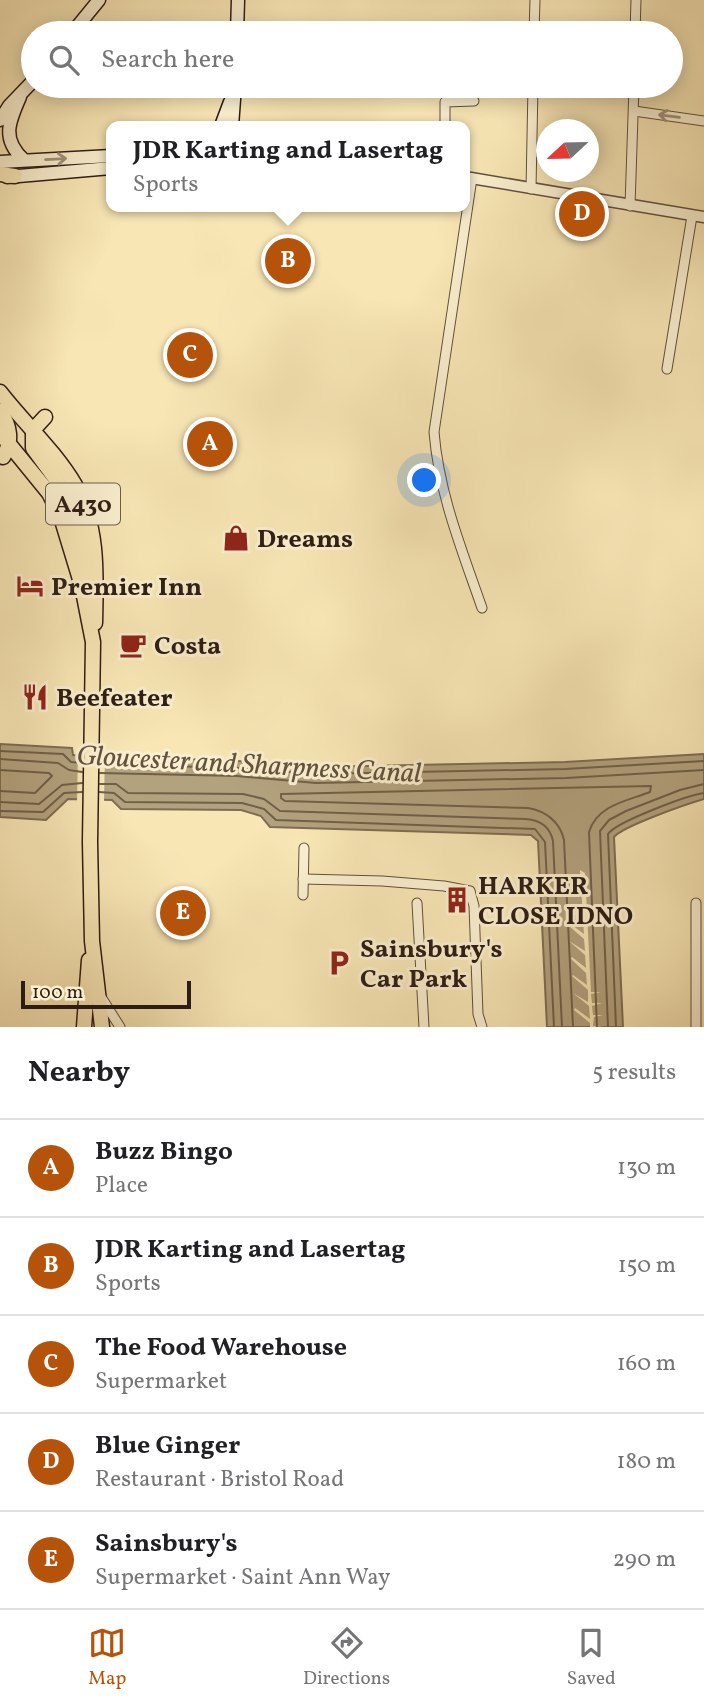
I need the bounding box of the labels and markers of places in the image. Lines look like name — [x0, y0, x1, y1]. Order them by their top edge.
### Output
pin: D — [559, 188, 605, 240]
pin: B — [265, 235, 311, 287]
pin: C — [167, 329, 213, 381]
pin: A — [187, 418, 233, 470]
place label: Dreams — [257, 522, 353, 558]
shop icon: Dreams — [221, 523, 251, 553]
place label: Premier Inn — [51, 570, 202, 606]
hotel icon: Premier Inn — [15, 571, 45, 601]
place label: Costa — [154, 629, 221, 665]
cafe icon: Costa — [118, 630, 148, 660]
place label: Beefeater — [56, 681, 173, 717]
restaurant icon: Beefeater — [20, 682, 50, 712]
place label: HARKER CLOSE IDNO — [478, 869, 633, 935]
building icon: HARKER CLOSE IDNO — [442, 885, 472, 915]
pin: E — [160, 887, 206, 939]
place label: Sainsbury's Car Park — [360, 932, 503, 998]
parking icon: Sainsbury's Car Park — [324, 948, 354, 978]

